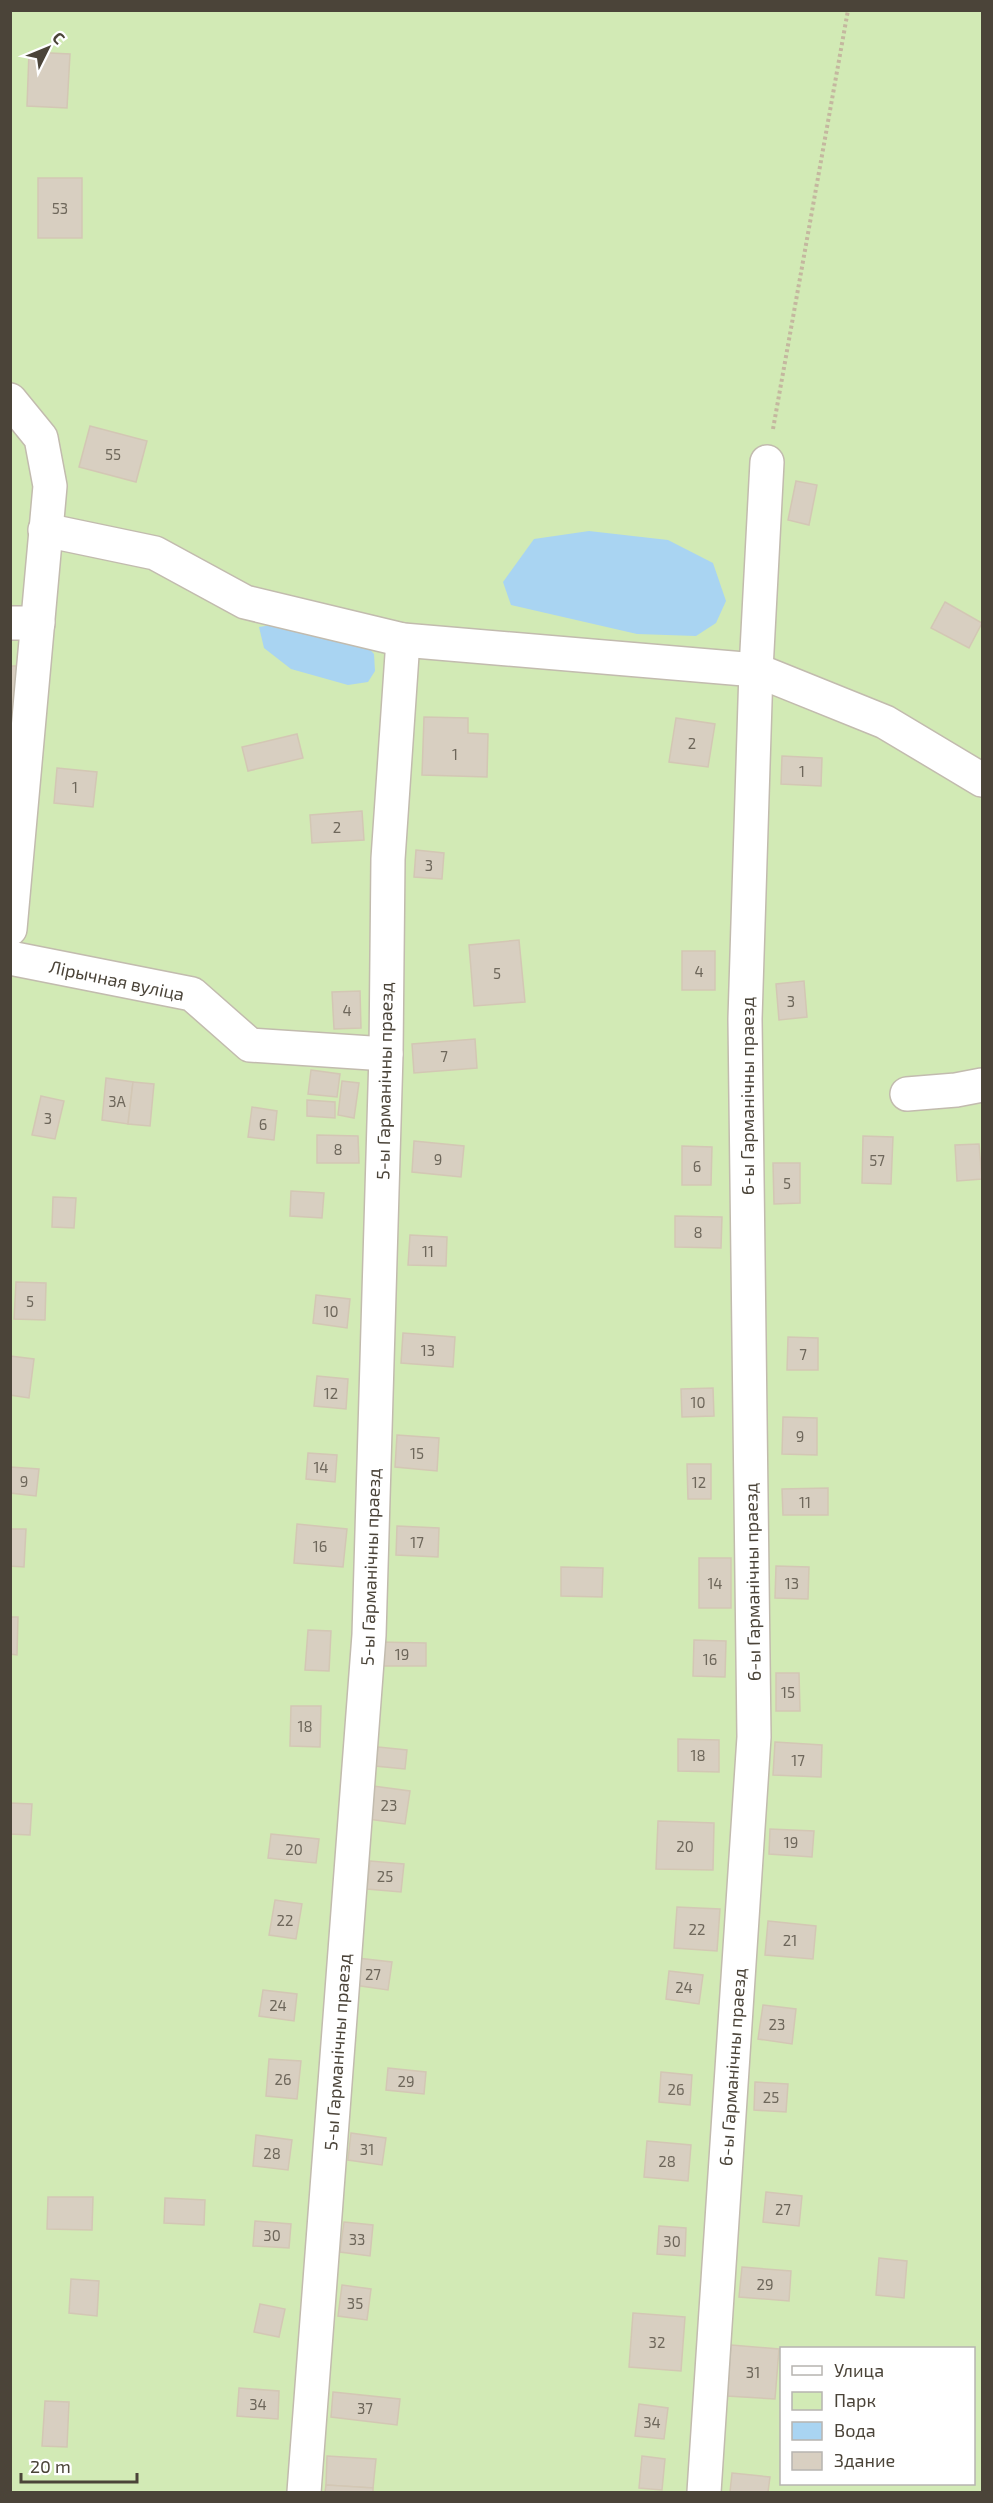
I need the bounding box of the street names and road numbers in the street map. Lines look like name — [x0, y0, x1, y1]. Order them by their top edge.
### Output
street label: Лірычная вуліца — [47, 955, 187, 1005]
street label: 5-ы Гарманічны праезд — [371, 982, 397, 1180]
street label: 6-ы Гарманічны праезд — [736, 997, 758, 1195]
street label: 5-ы Гарманічны праезд — [356, 1468, 384, 1666]
street label: 6-ы Гарманічны праезд — [739, 1483, 765, 1681]
street label: 5-ы Гарманічны праезд — [319, 1953, 355, 2151]
street label: 6-ы Гарманічны праезд — [714, 1967, 750, 2167]

